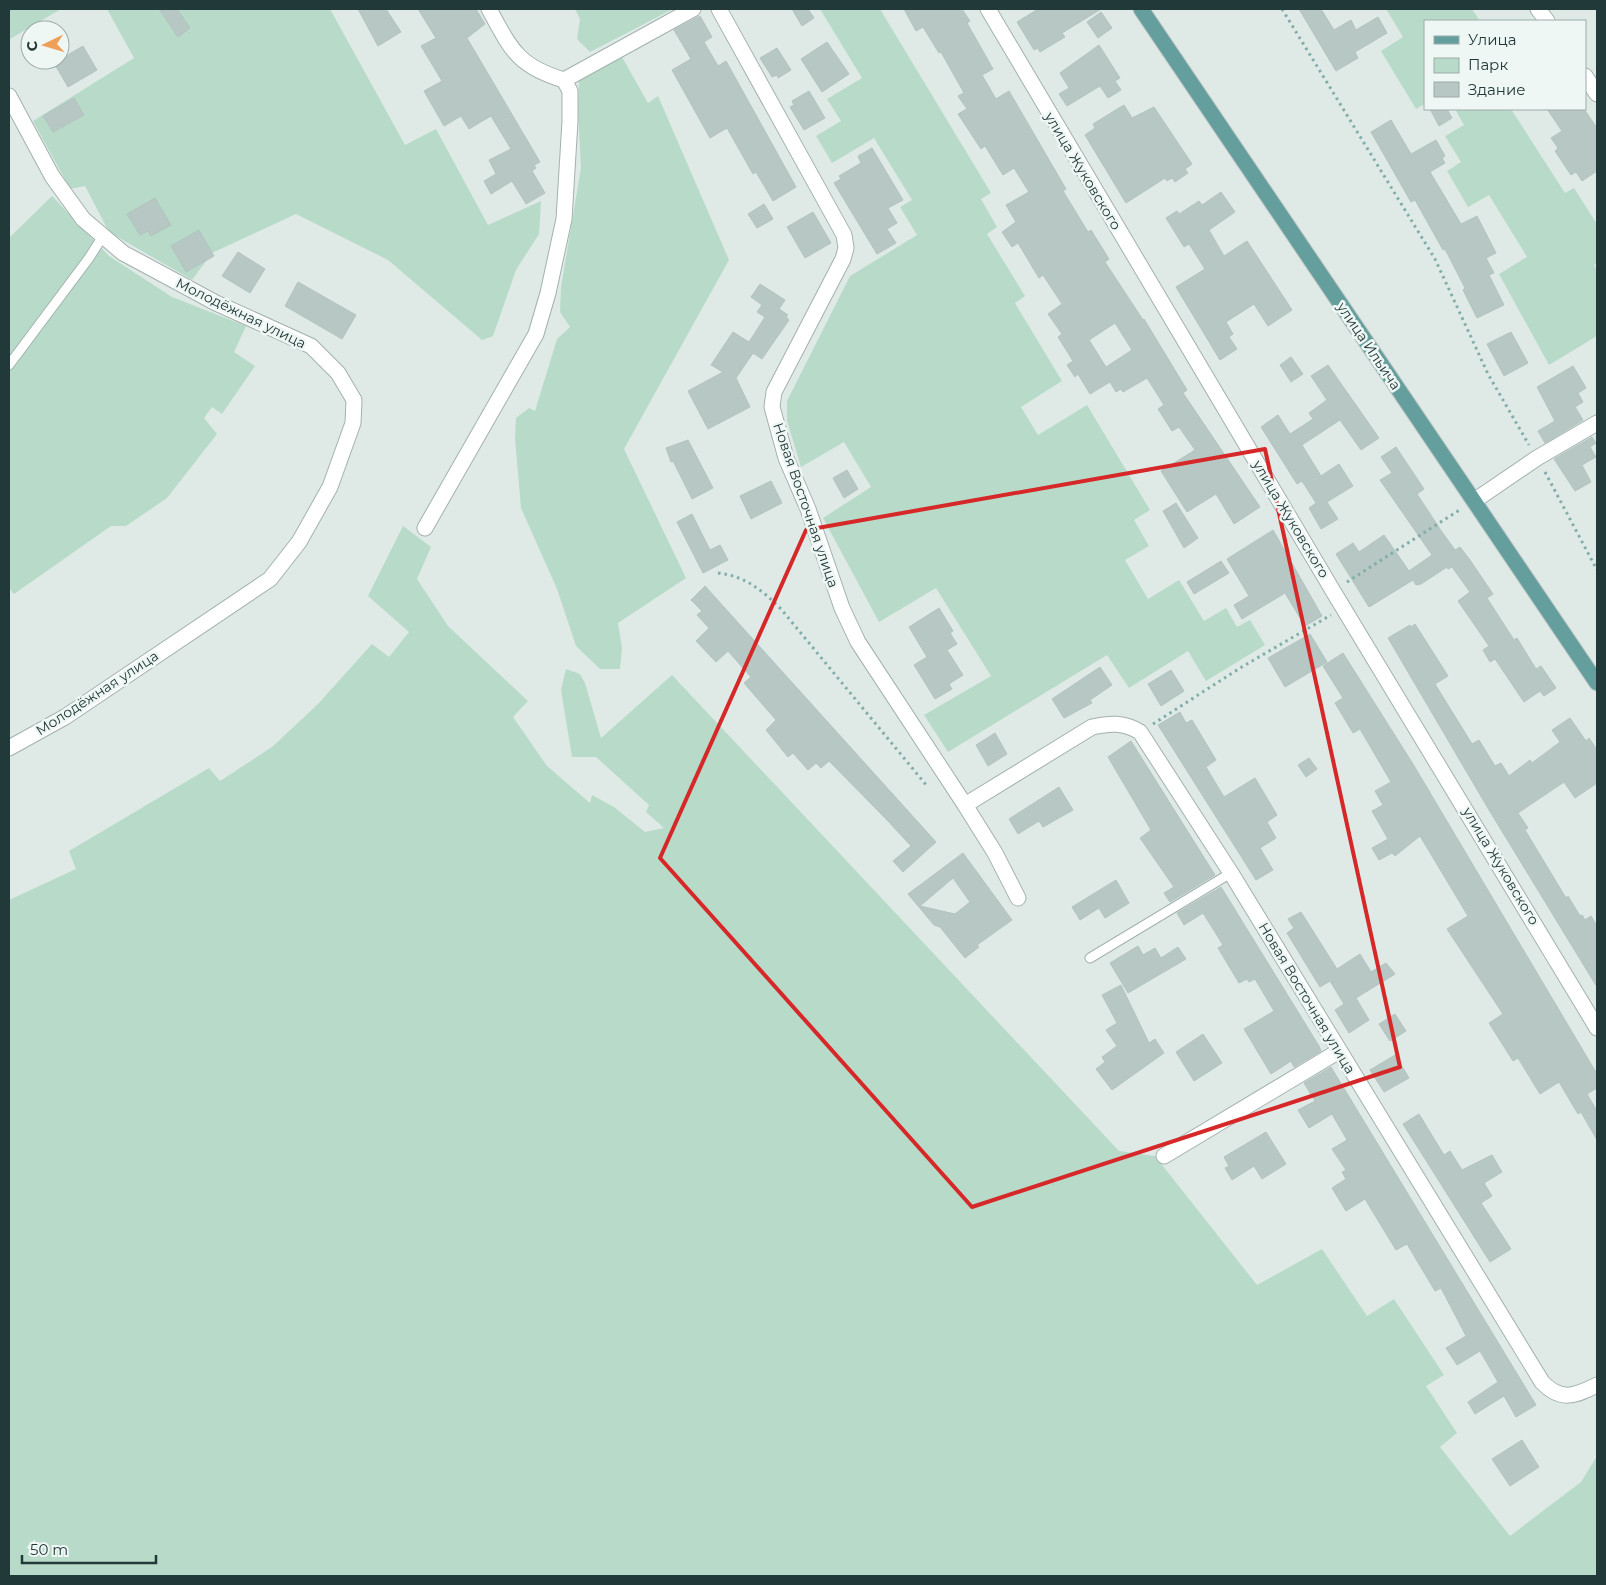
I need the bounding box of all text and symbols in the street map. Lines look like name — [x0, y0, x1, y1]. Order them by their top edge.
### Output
north arrow — [20, 20, 70, 70]
legend — [1424, 20, 1586, 110]
text: Улица — [1468, 30, 1516, 49]
text: С — [23, 40, 41, 52]
text: Парк — [1468, 55, 1508, 74]
text: Здание — [1468, 80, 1526, 99]
street label: улица Жуковского — [1040, 108, 1125, 233]
street label: Молодёжная улица — [173, 274, 309, 352]
street label: улица Ильича — [1333, 298, 1405, 393]
street label: Новая Восточная улица — [769, 420, 843, 590]
street label: улица Жуковского — [1248, 456, 1333, 581]
street label: Молодёжная улица — [32, 647, 162, 739]
street label: улица Жуковского — [1458, 803, 1543, 928]
street label: Новая Восточная улица — [1255, 919, 1359, 1077]
scale bar — [22, 1532, 156, 1564]
text: 50 m — [30, 1540, 68, 1559]

